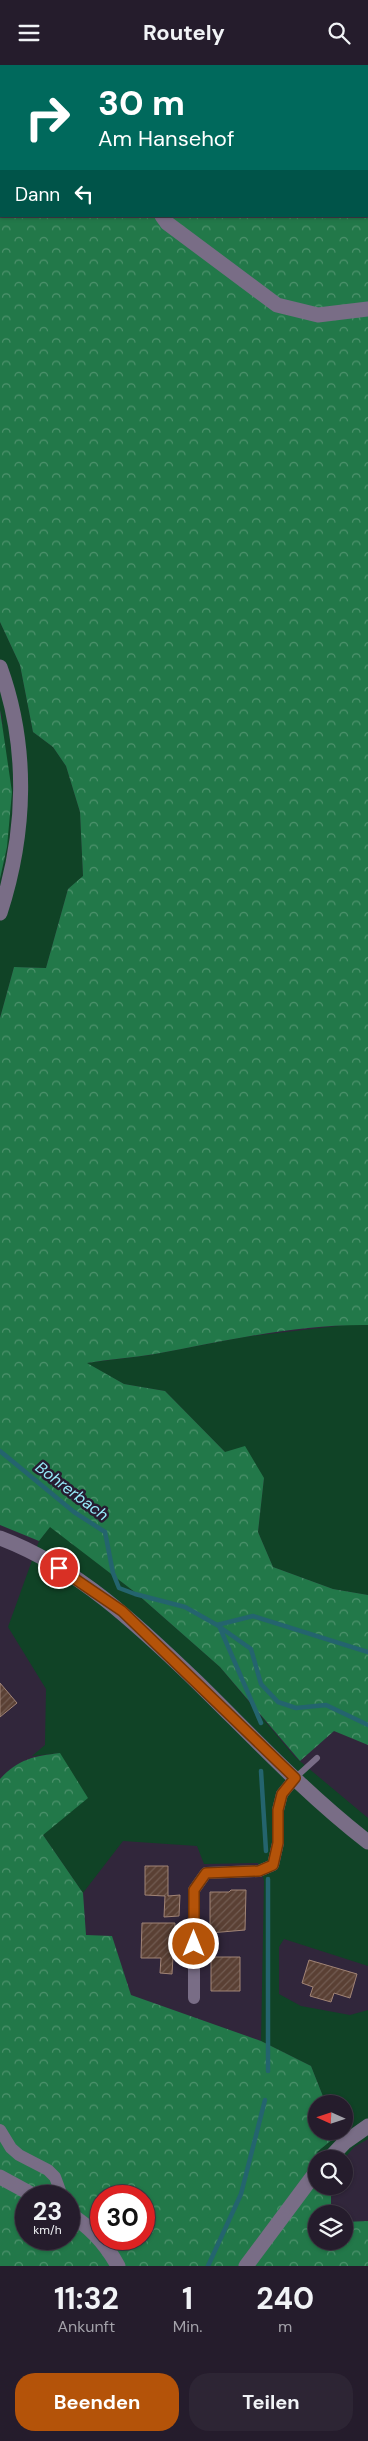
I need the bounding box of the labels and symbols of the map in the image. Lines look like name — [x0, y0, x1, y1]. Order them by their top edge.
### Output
water label: Bohrerbach — [31, 1457, 113, 1525]
pin — [38, 1547, 80, 1589]
position arrow — [167, 1917, 219, 1969]
north arrow — [308, 2095, 352, 2140]
speed limit sign: 30 — [90, 2185, 155, 2250]

